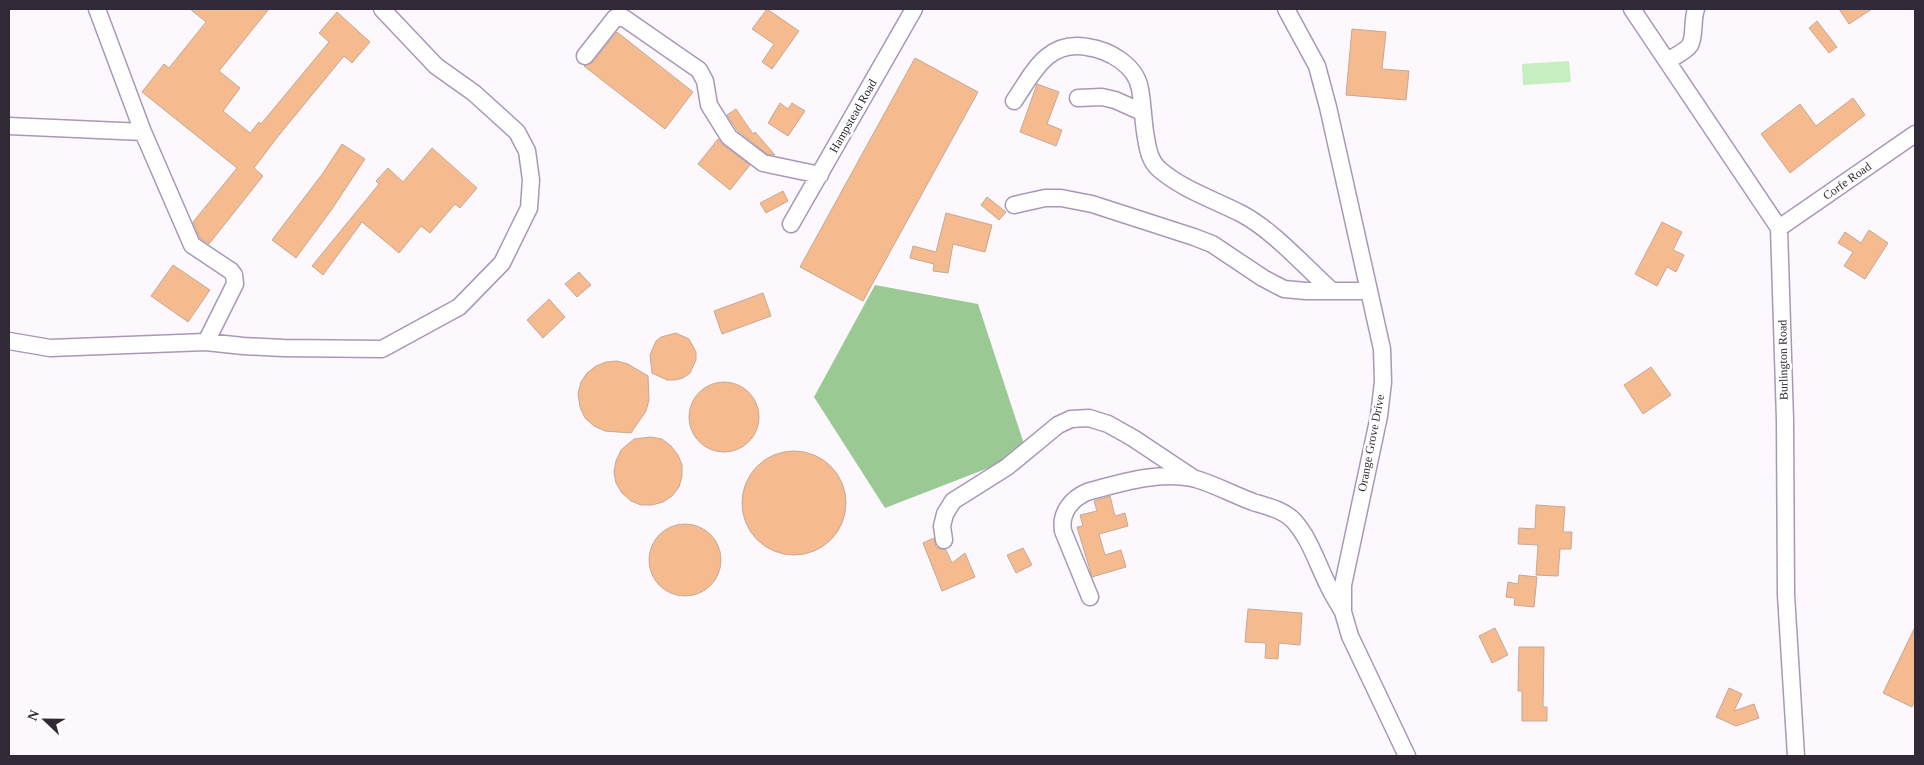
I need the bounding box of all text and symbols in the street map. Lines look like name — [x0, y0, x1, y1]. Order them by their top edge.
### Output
street label: Hampstead Road — [826, 77, 880, 155]
street label: Corfe Road — [1820, 159, 1874, 203]
street label: Burlington Road — [1775, 320, 1791, 400]
street label: Orange Grove Drive — [1355, 393, 1387, 493]
north arrow — [20, 695, 70, 745]
text: N — [25, 708, 42, 723]

